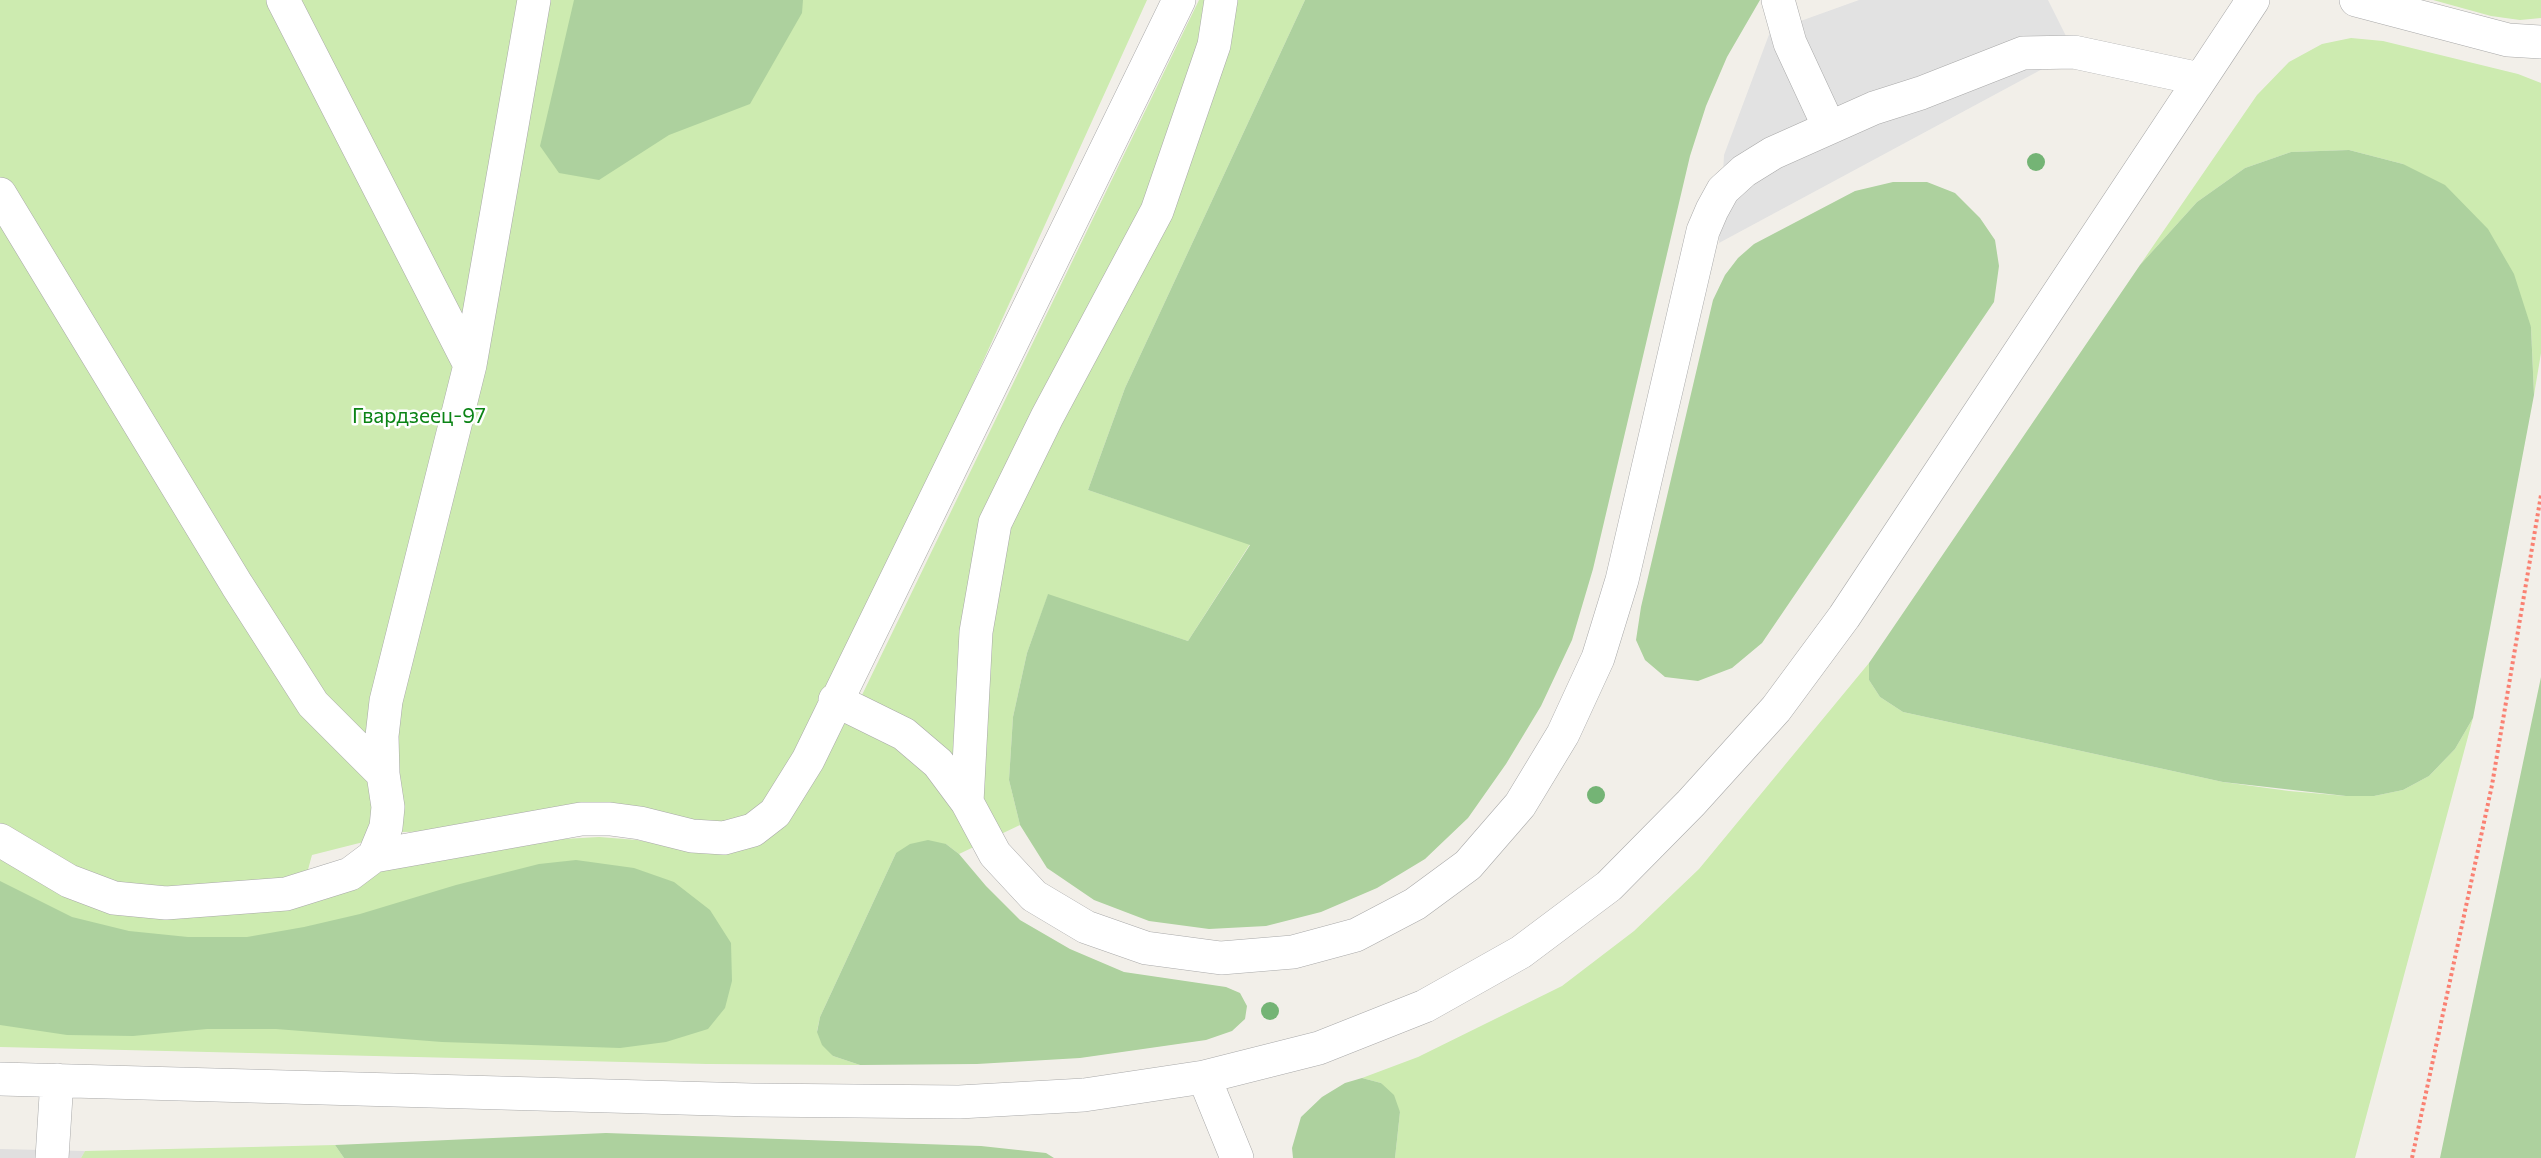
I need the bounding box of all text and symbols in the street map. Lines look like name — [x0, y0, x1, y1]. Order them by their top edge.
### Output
park label: Гвардзеец-97 — [352, 403, 486, 429]

